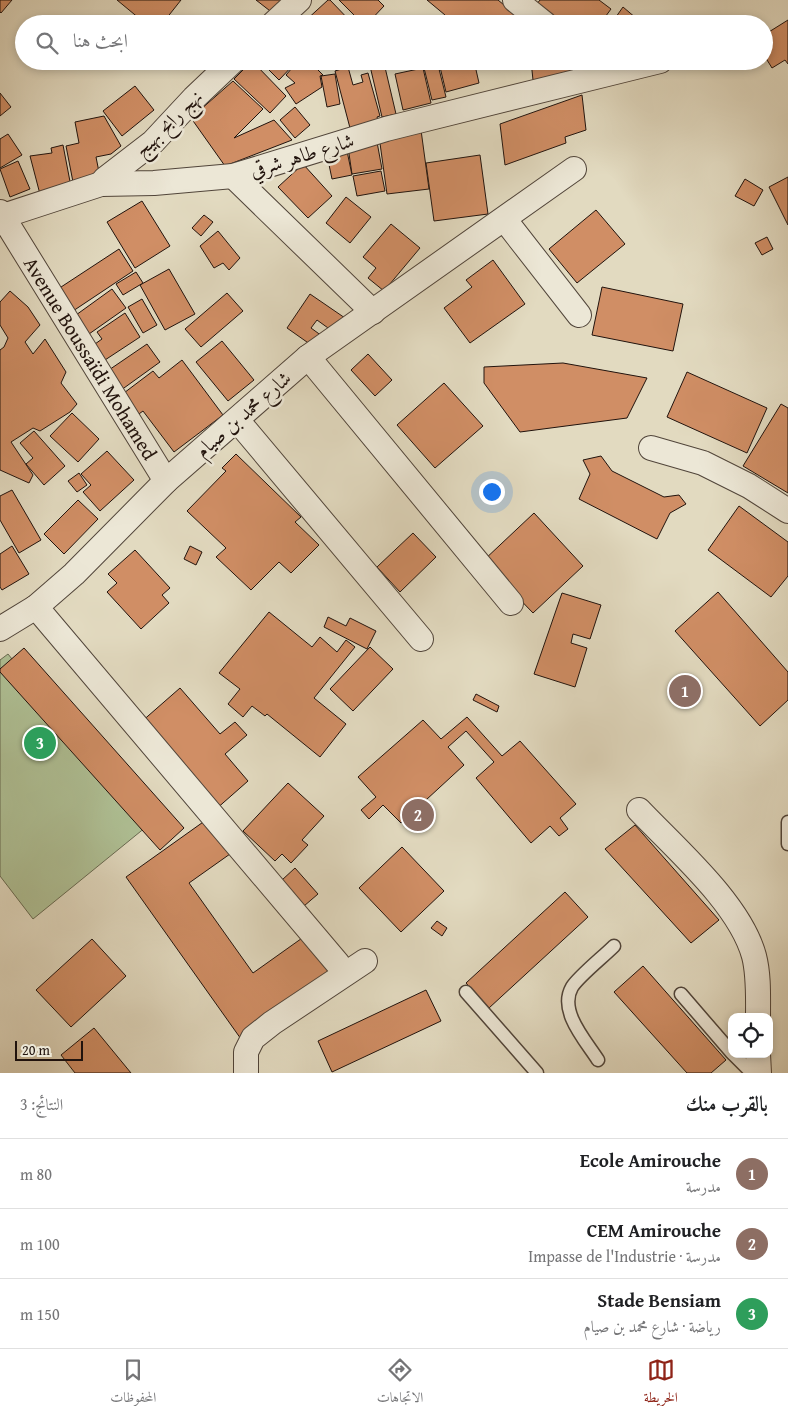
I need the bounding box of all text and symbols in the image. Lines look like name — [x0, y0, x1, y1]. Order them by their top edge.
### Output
search box — [15, 15, 773, 70]
text: ابحث هنا — [73, 26, 128, 54]
icon: search — [33, 29, 61, 57]
street label: نهج رابح بهيج — [127, 82, 211, 166]
street label: شارع طاهر شرقي — [246, 125, 359, 188]
street label: Avenue Boussaïdi Mohamed — [17, 251, 165, 465]
street label: شارع محمد بن صيام — [188, 364, 300, 467]
your location — [479, 479, 505, 505]
pin: 1 — [669, 672, 701, 710]
pin: 3 — [24, 724, 56, 762]
pin: 2 — [402, 796, 434, 834]
map controls — [728, 1013, 773, 1058]
button: locate — [728, 1013, 773, 1058]
scale bar — [15, 1038, 82, 1061]
text: 20 m — [22, 1040, 50, 1060]
text: بالقرب منك — [686, 1088, 768, 1119]
text: النتائج: 3 — [20, 1092, 63, 1116]
text: Ecole Amirouche — [580, 1146, 721, 1174]
text: 80 m — [20, 1162, 52, 1186]
text: 1 — [748, 1162, 756, 1186]
text: مدرسة — [686, 1174, 721, 1198]
text: CEM Amirouche — [587, 1216, 721, 1244]
text: 100 m — [20, 1232, 60, 1256]
text: 2 — [748, 1232, 756, 1256]
text: مدرسة · Impasse de l'Industrie — [528, 1244, 721, 1268]
text: Stade Bensiam — [597, 1286, 721, 1314]
text: 150 m — [20, 1302, 60, 1326]
text: 3 — [748, 1302, 756, 1326]
text: رياضة · شارع محمد بن صيام — [584, 1314, 721, 1338]
tab: المحفوظات — [110, 1356, 156, 1411]
tab: الاتجاهات — [377, 1356, 423, 1411]
tab: الخريطة — [644, 1356, 678, 1411]

